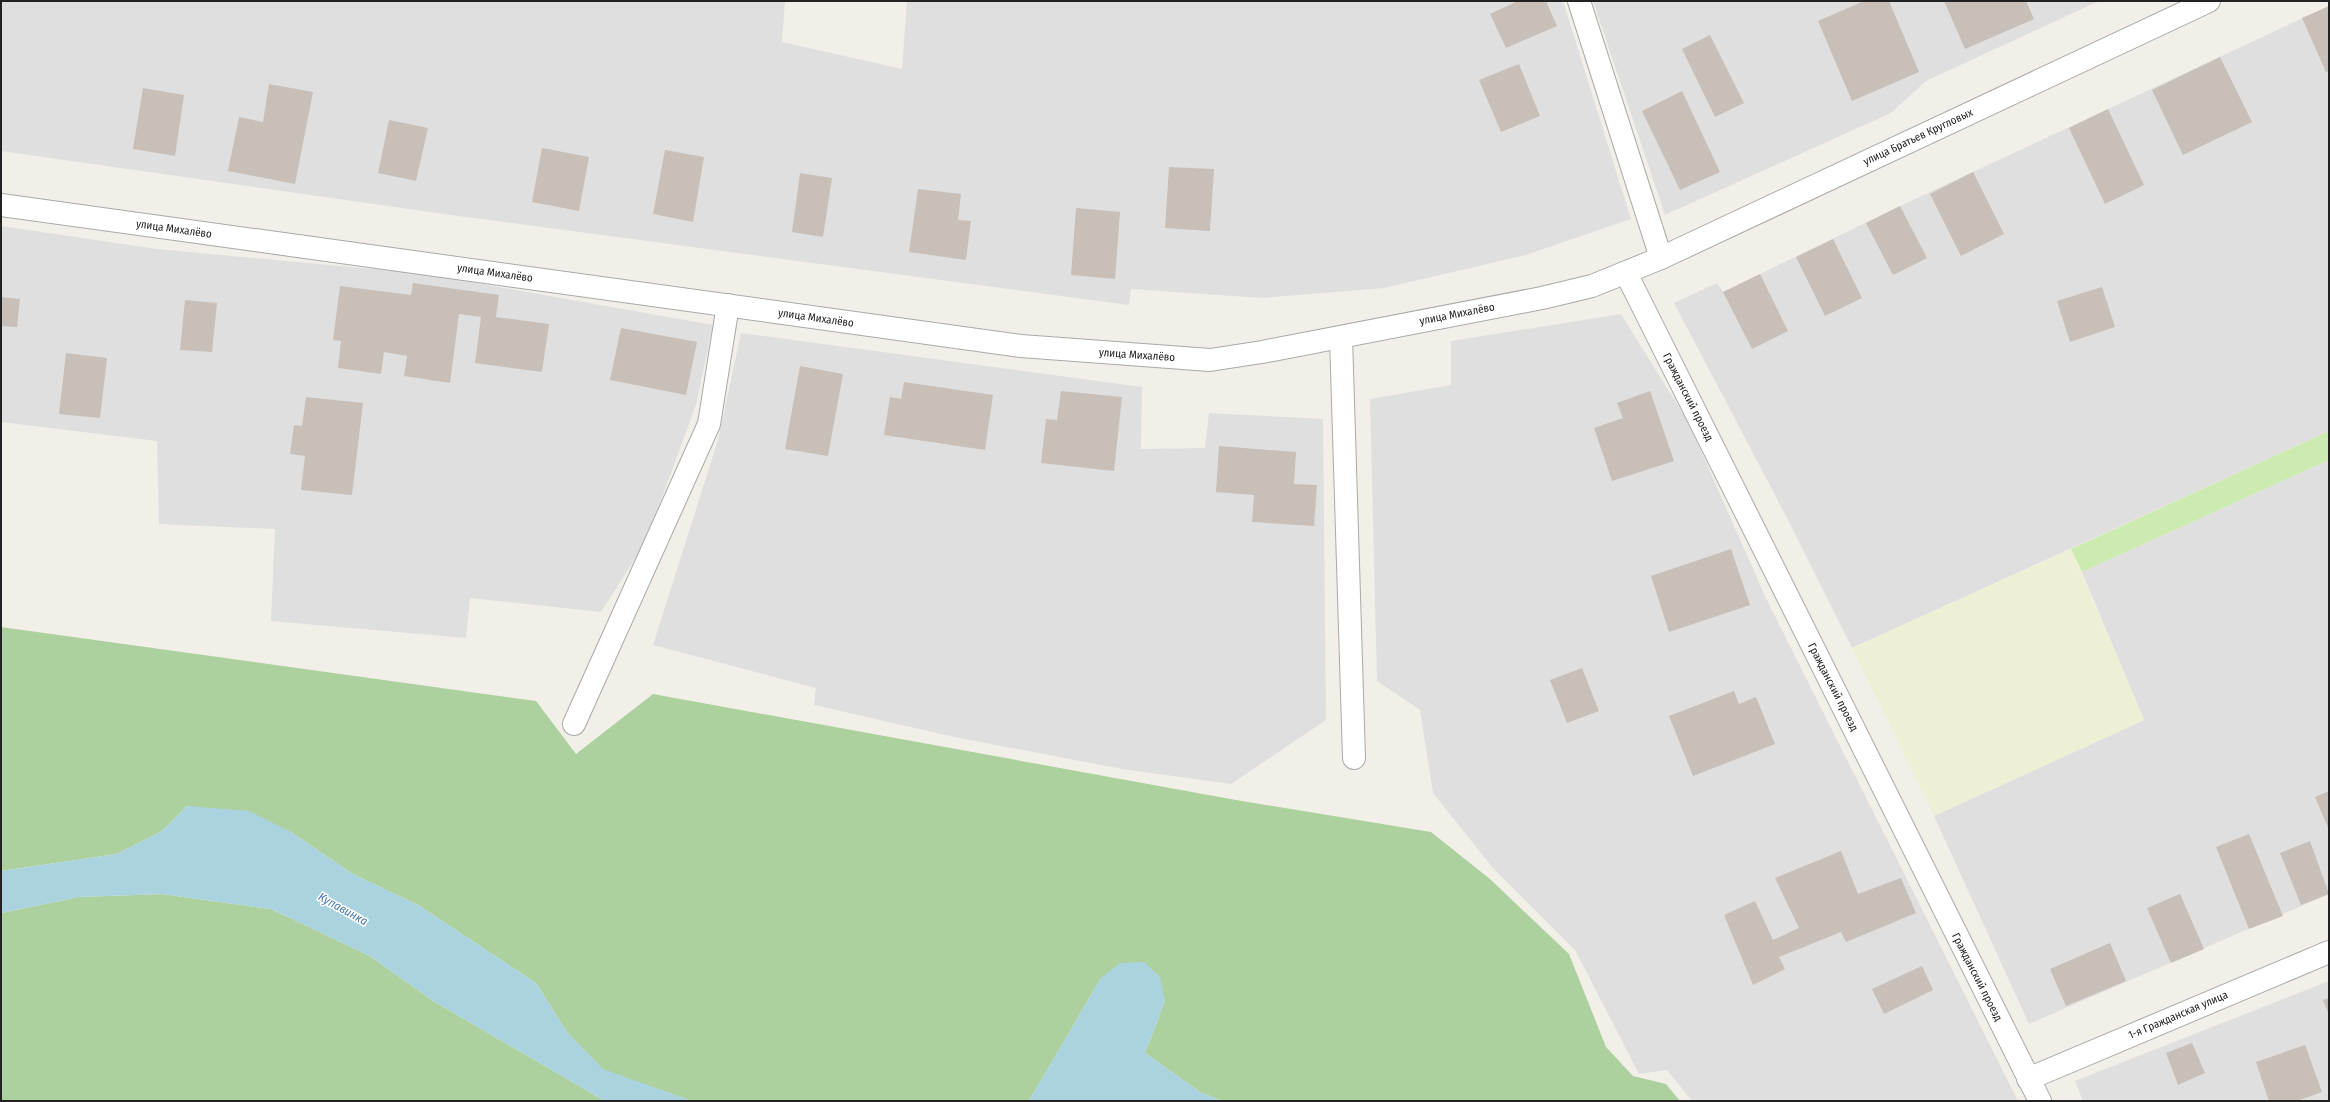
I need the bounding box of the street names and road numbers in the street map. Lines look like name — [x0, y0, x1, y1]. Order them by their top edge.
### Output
street label: улица Братьев Кругловых — [1861, 106, 1975, 168]
street label: улица Михалёво — [135, 217, 213, 241]
street label: улица Михалёво — [456, 261, 534, 285]
street label: улица Михалёво — [1418, 300, 1496, 328]
street label: улица Михалёво — [777, 306, 855, 330]
street label: улица Михалёво — [1098, 346, 1176, 364]
street label: Гражданский проезд — [1660, 351, 1716, 444]
street label: Гражданский проезд — [1805, 641, 1861, 734]
street label: Гражданский проезд — [1949, 931, 2005, 1024]
street label: 1-я Гражданская улица — [2126, 988, 2230, 1042]

